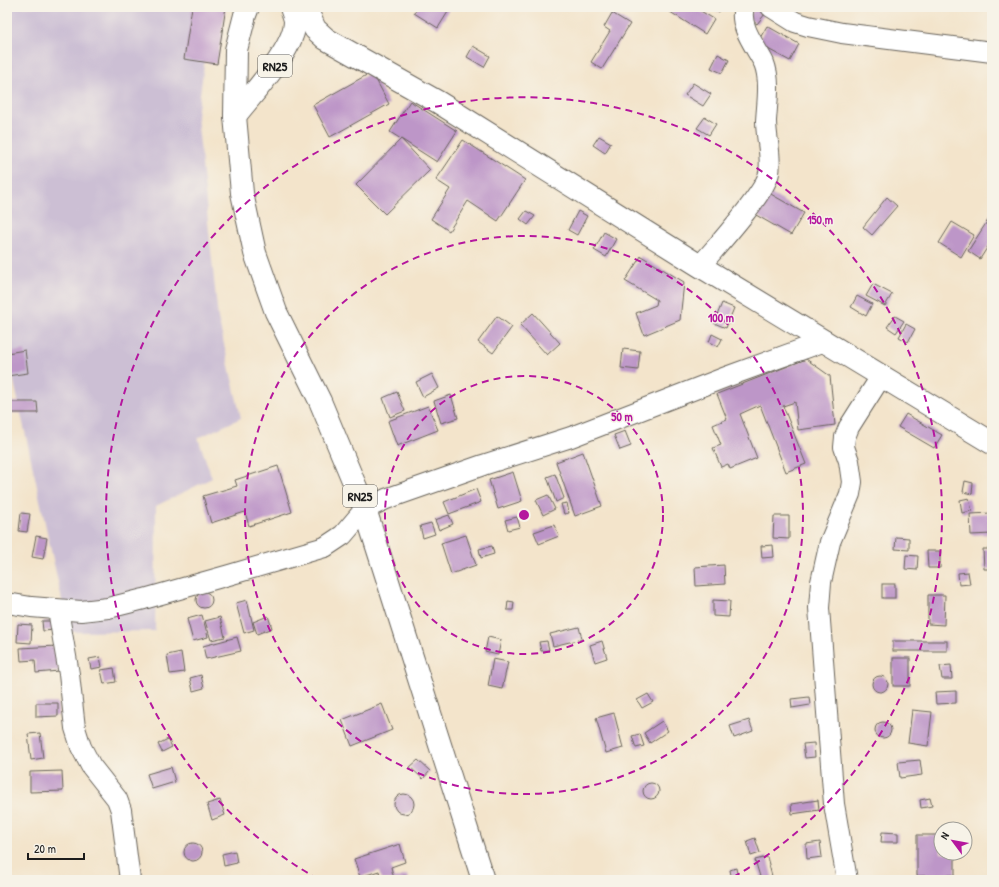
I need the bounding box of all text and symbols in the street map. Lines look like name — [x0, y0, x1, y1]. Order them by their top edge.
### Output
road number: RN25 — [258, 55, 292, 77]
text: 150 m — [807, 211, 833, 228]
text: 100 m — [708, 309, 734, 326]
text: 50 m — [611, 408, 633, 425]
road number: RN25 — [343, 485, 377, 507]
centre of rings — [517, 508, 531, 522]
north arrow — [933, 821, 973, 861]
text: N — [937, 829, 952, 842]
scale bar — [28, 835, 84, 861]
text: 20 m — [34, 840, 56, 857]

